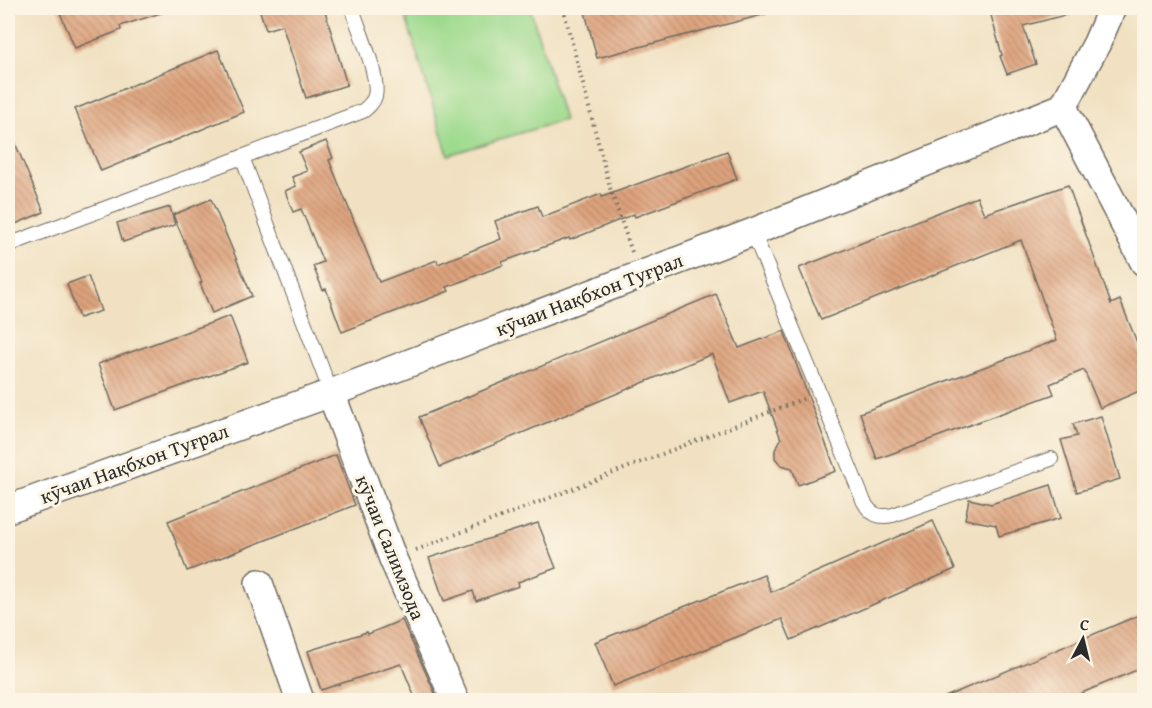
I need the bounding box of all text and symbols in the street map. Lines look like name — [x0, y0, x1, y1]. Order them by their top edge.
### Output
street label: кӯчаи Нақбхон Туғрал — [491, 245, 687, 343]
street label: кӯчаи Нақбхон Туғрал — [36, 415, 232, 511]
street label: кӯчаи Салимзода — [349, 470, 433, 624]
north arrow — [1053, 609, 1113, 669]
text: С — [1079, 612, 1091, 637]

